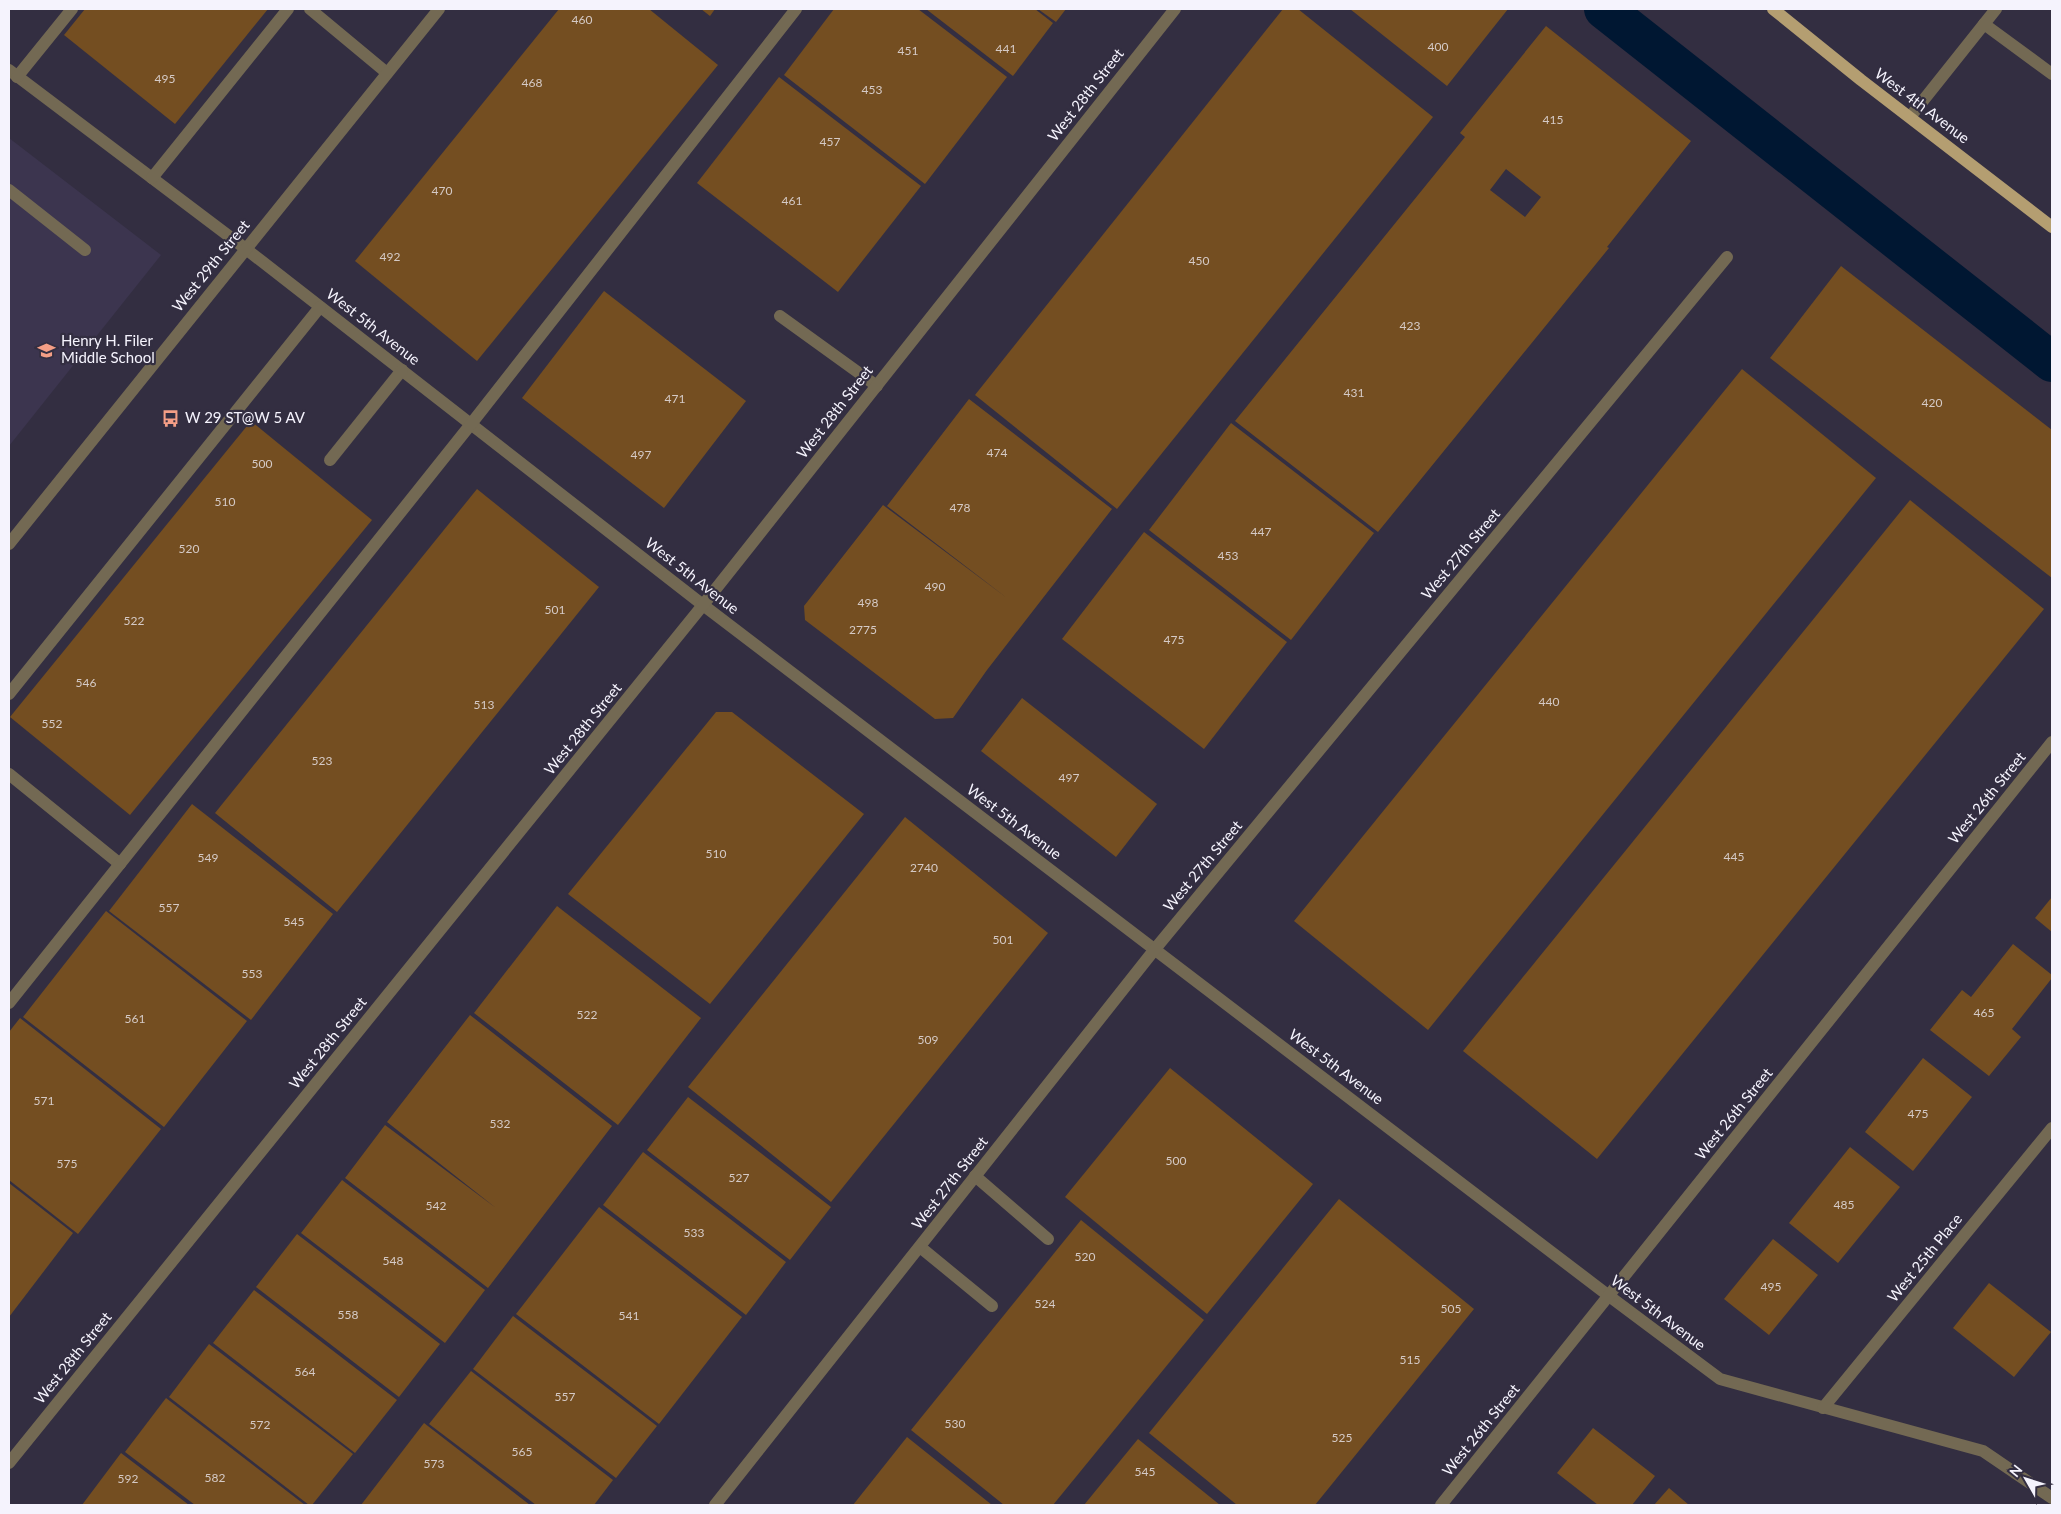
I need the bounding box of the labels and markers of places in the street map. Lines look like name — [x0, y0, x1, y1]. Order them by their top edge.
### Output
place label: Henry H. Filer Middle School — [61, 331, 155, 366]
school or university icon: Henry H. Filer Middle School — [37, 340, 57, 360]
bus stop icon: W 29 ST@W 5 AV — [161, 408, 181, 428]
place label: W 29 ST@W 5 AV — [185, 408, 306, 426]

